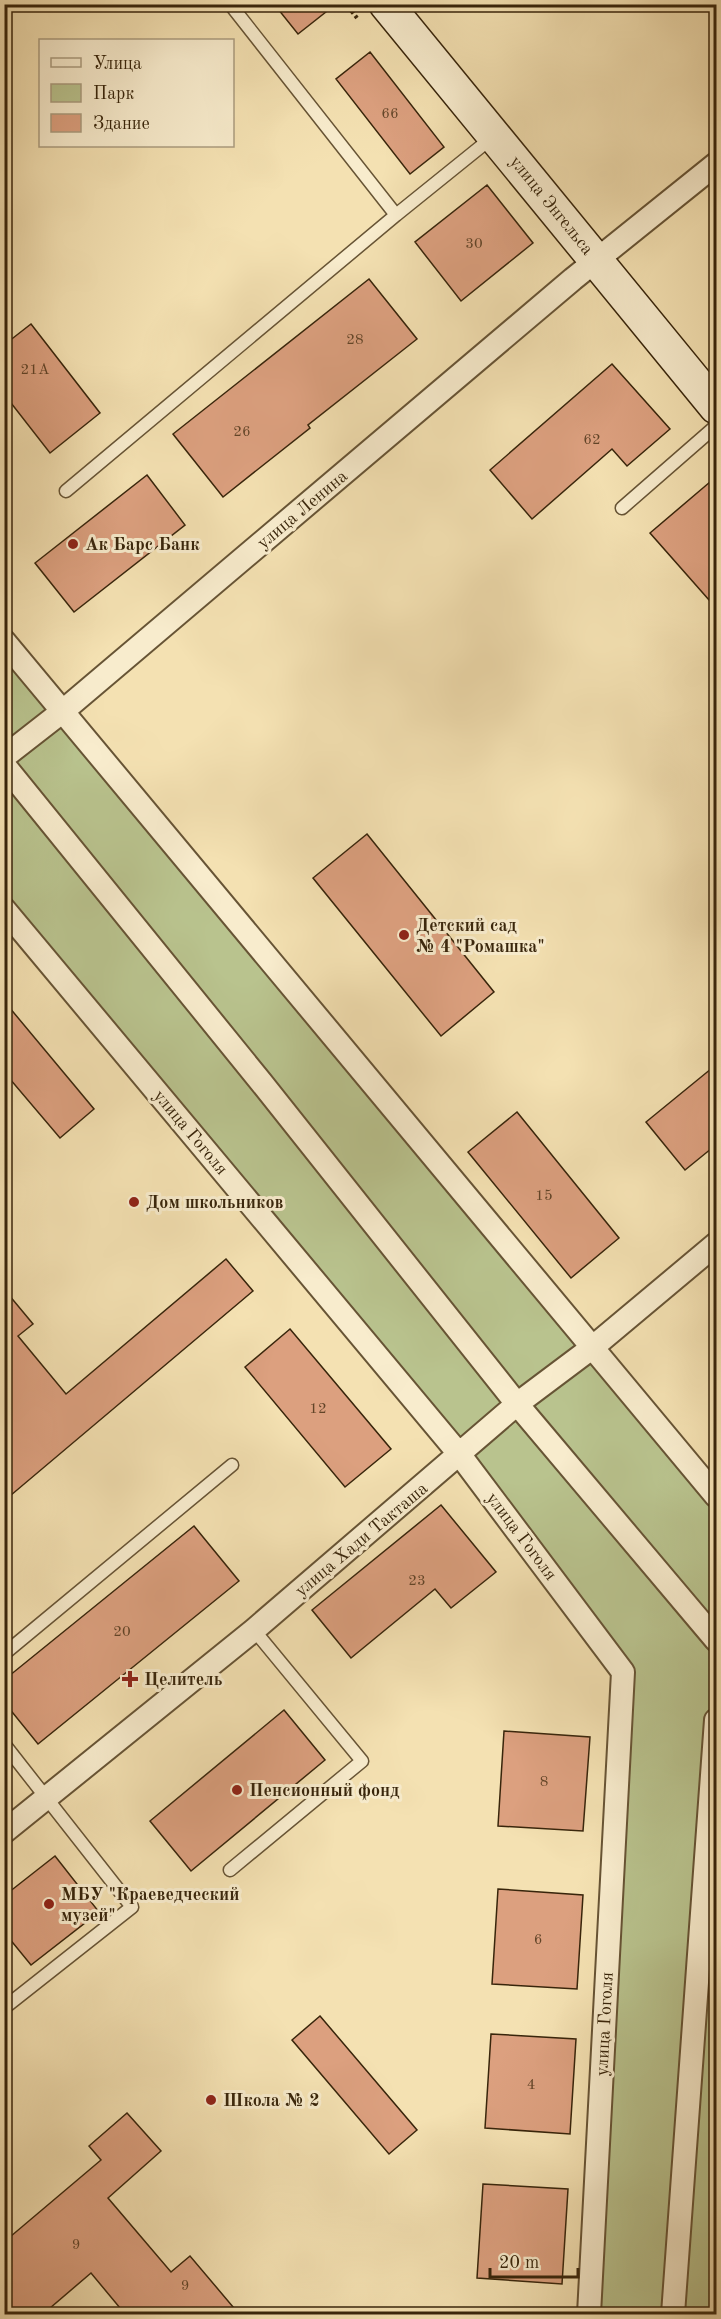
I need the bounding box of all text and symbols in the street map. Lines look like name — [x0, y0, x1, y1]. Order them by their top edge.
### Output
legend — [39, 39, 234, 147]
text: Улица — [93, 55, 142, 73]
text: Парк — [93, 85, 134, 103]
house number: 66 — [381, 107, 399, 122]
text: Здание — [93, 115, 150, 133]
street label: улица Энгельса — [506, 153, 597, 259]
house number: 30 — [465, 237, 483, 252]
house number: 28 — [346, 333, 364, 348]
house number: 21А — [21, 363, 50, 378]
house number: 26 — [233, 425, 251, 440]
house number: 62 — [583, 433, 601, 448]
street label: улица Ленина — [254, 467, 351, 553]
place label: Ак Барс Банк — [85, 536, 200, 554]
marker: Ак Барс Банк — [66, 537, 80, 551]
place label: Детский сад № 4 "Ромашка" — [416, 917, 545, 956]
marker: Детский сад № 4 "Ромашка" — [397, 928, 411, 942]
street label: улица Гоголя — [150, 1087, 231, 1179]
house number: 15 — [535, 1189, 553, 1204]
place label: Дом школьников — [146, 1194, 284, 1212]
marker: Дом школьников — [127, 1195, 141, 1209]
house number: 12 — [309, 1402, 327, 1417]
street label: улица Хади Такташа — [292, 1479, 431, 1600]
street label: улица Гоголя — [483, 1489, 560, 1584]
house number: 23 — [408, 1574, 426, 1589]
house number: 20 — [113, 1625, 131, 1640]
marker: Целитель — [121, 1670, 139, 1688]
place label: Целитель — [144, 1671, 223, 1689]
house number: 8 — [540, 1775, 548, 1790]
place label: Пенсионный фонд — [249, 1782, 400, 1801]
marker: Пенсионный фонд — [230, 1783, 244, 1797]
place label: МБУ "Краеведческий музей" — [61, 1886, 240, 1925]
marker: МБУ "Краеведческий музей" — [42, 1897, 56, 1911]
house number: 6 — [534, 1933, 542, 1948]
street label: улица Гоголя — [593, 1971, 617, 2077]
house number: 4 — [527, 2078, 535, 2093]
place label: Школа № 2 — [223, 2092, 320, 2110]
marker: Школа № 2 — [204, 2093, 218, 2107]
house number: 9 — [72, 2238, 80, 2253]
scale bar — [490, 2241, 578, 2279]
text: 20 m — [499, 2254, 539, 2272]
house number: 9 — [181, 2279, 189, 2294]

